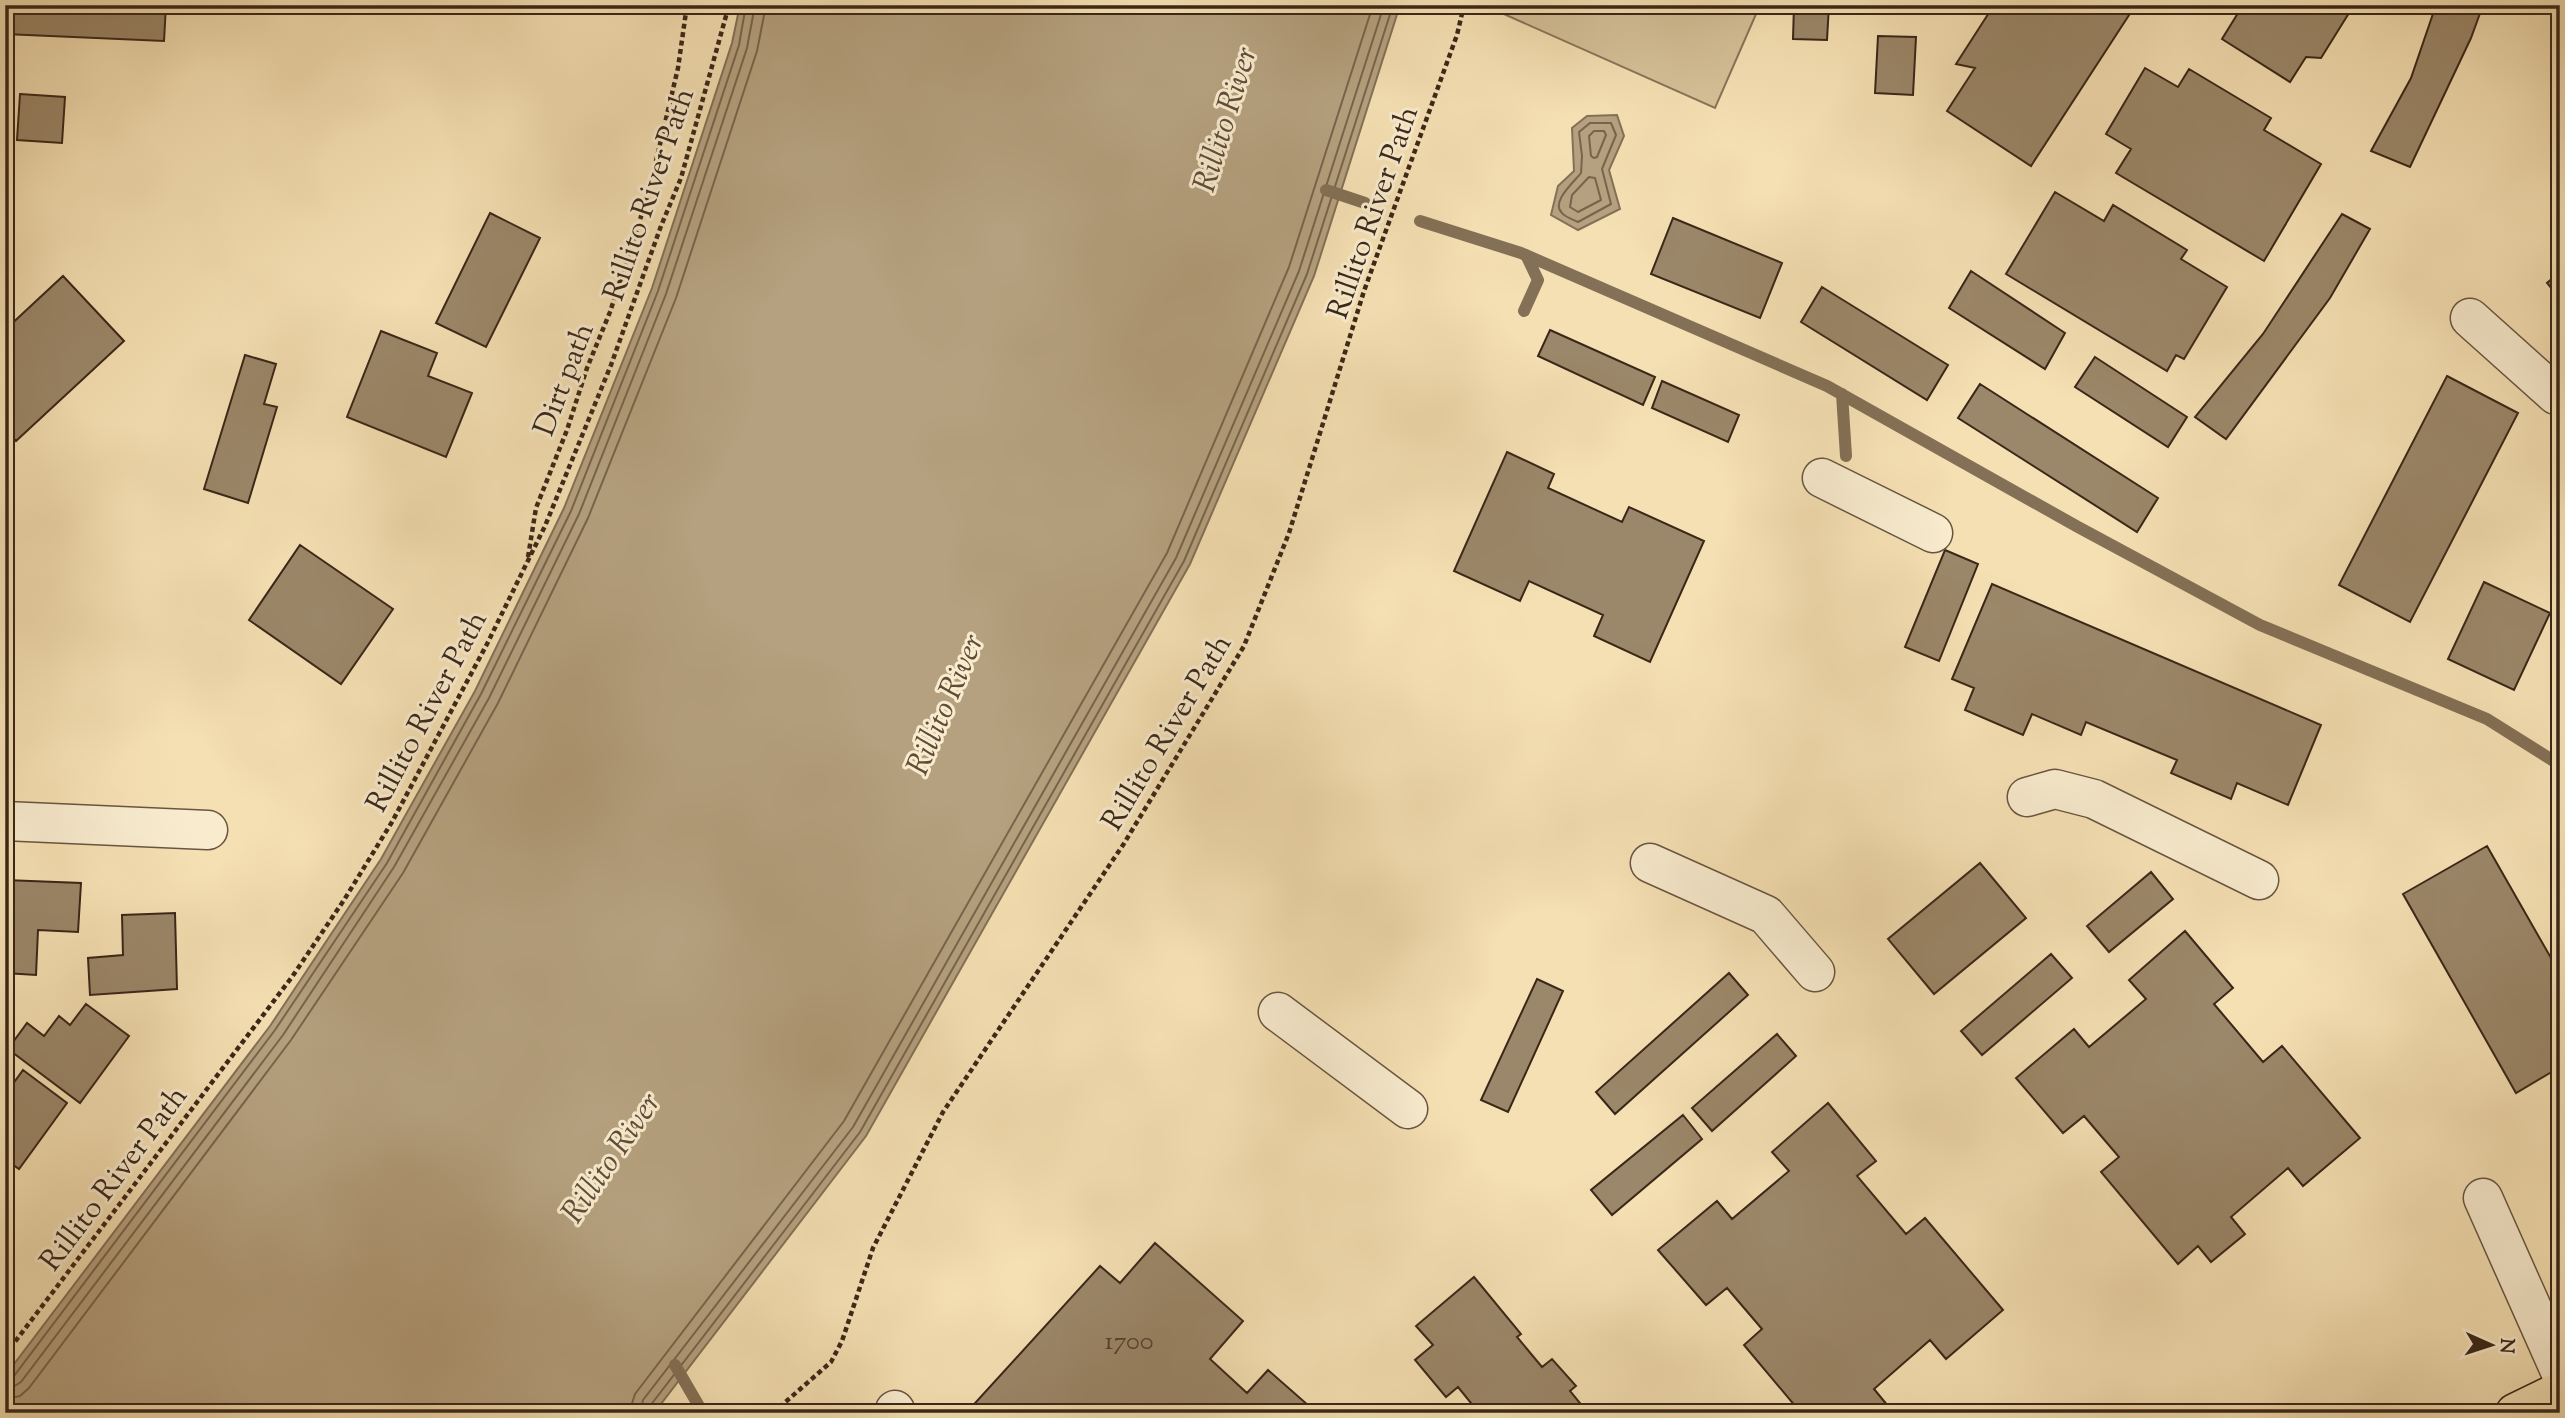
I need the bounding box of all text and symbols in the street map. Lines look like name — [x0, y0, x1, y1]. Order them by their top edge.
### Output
water label: Rillito River — [1183, 42, 1271, 198]
street label: Rillito River Path — [594, 82, 707, 307]
street label: Rillito River Path — [1318, 100, 1431, 325]
street label: Dirt path — [524, 317, 607, 443]
street label: Rillito River Path — [357, 604, 500, 820]
water label: Rillito River — [896, 627, 997, 783]
street label: Rillito River Path — [1092, 627, 1244, 840]
street label: Rillito River Path — [31, 1077, 199, 1281]
water label: Rillito River — [552, 1084, 673, 1234]
north arrow — [2456, 1310, 2526, 1380]
house number: 1700 — [1105, 1324, 1153, 1361]
text: N — [2492, 1337, 2519, 1354]

